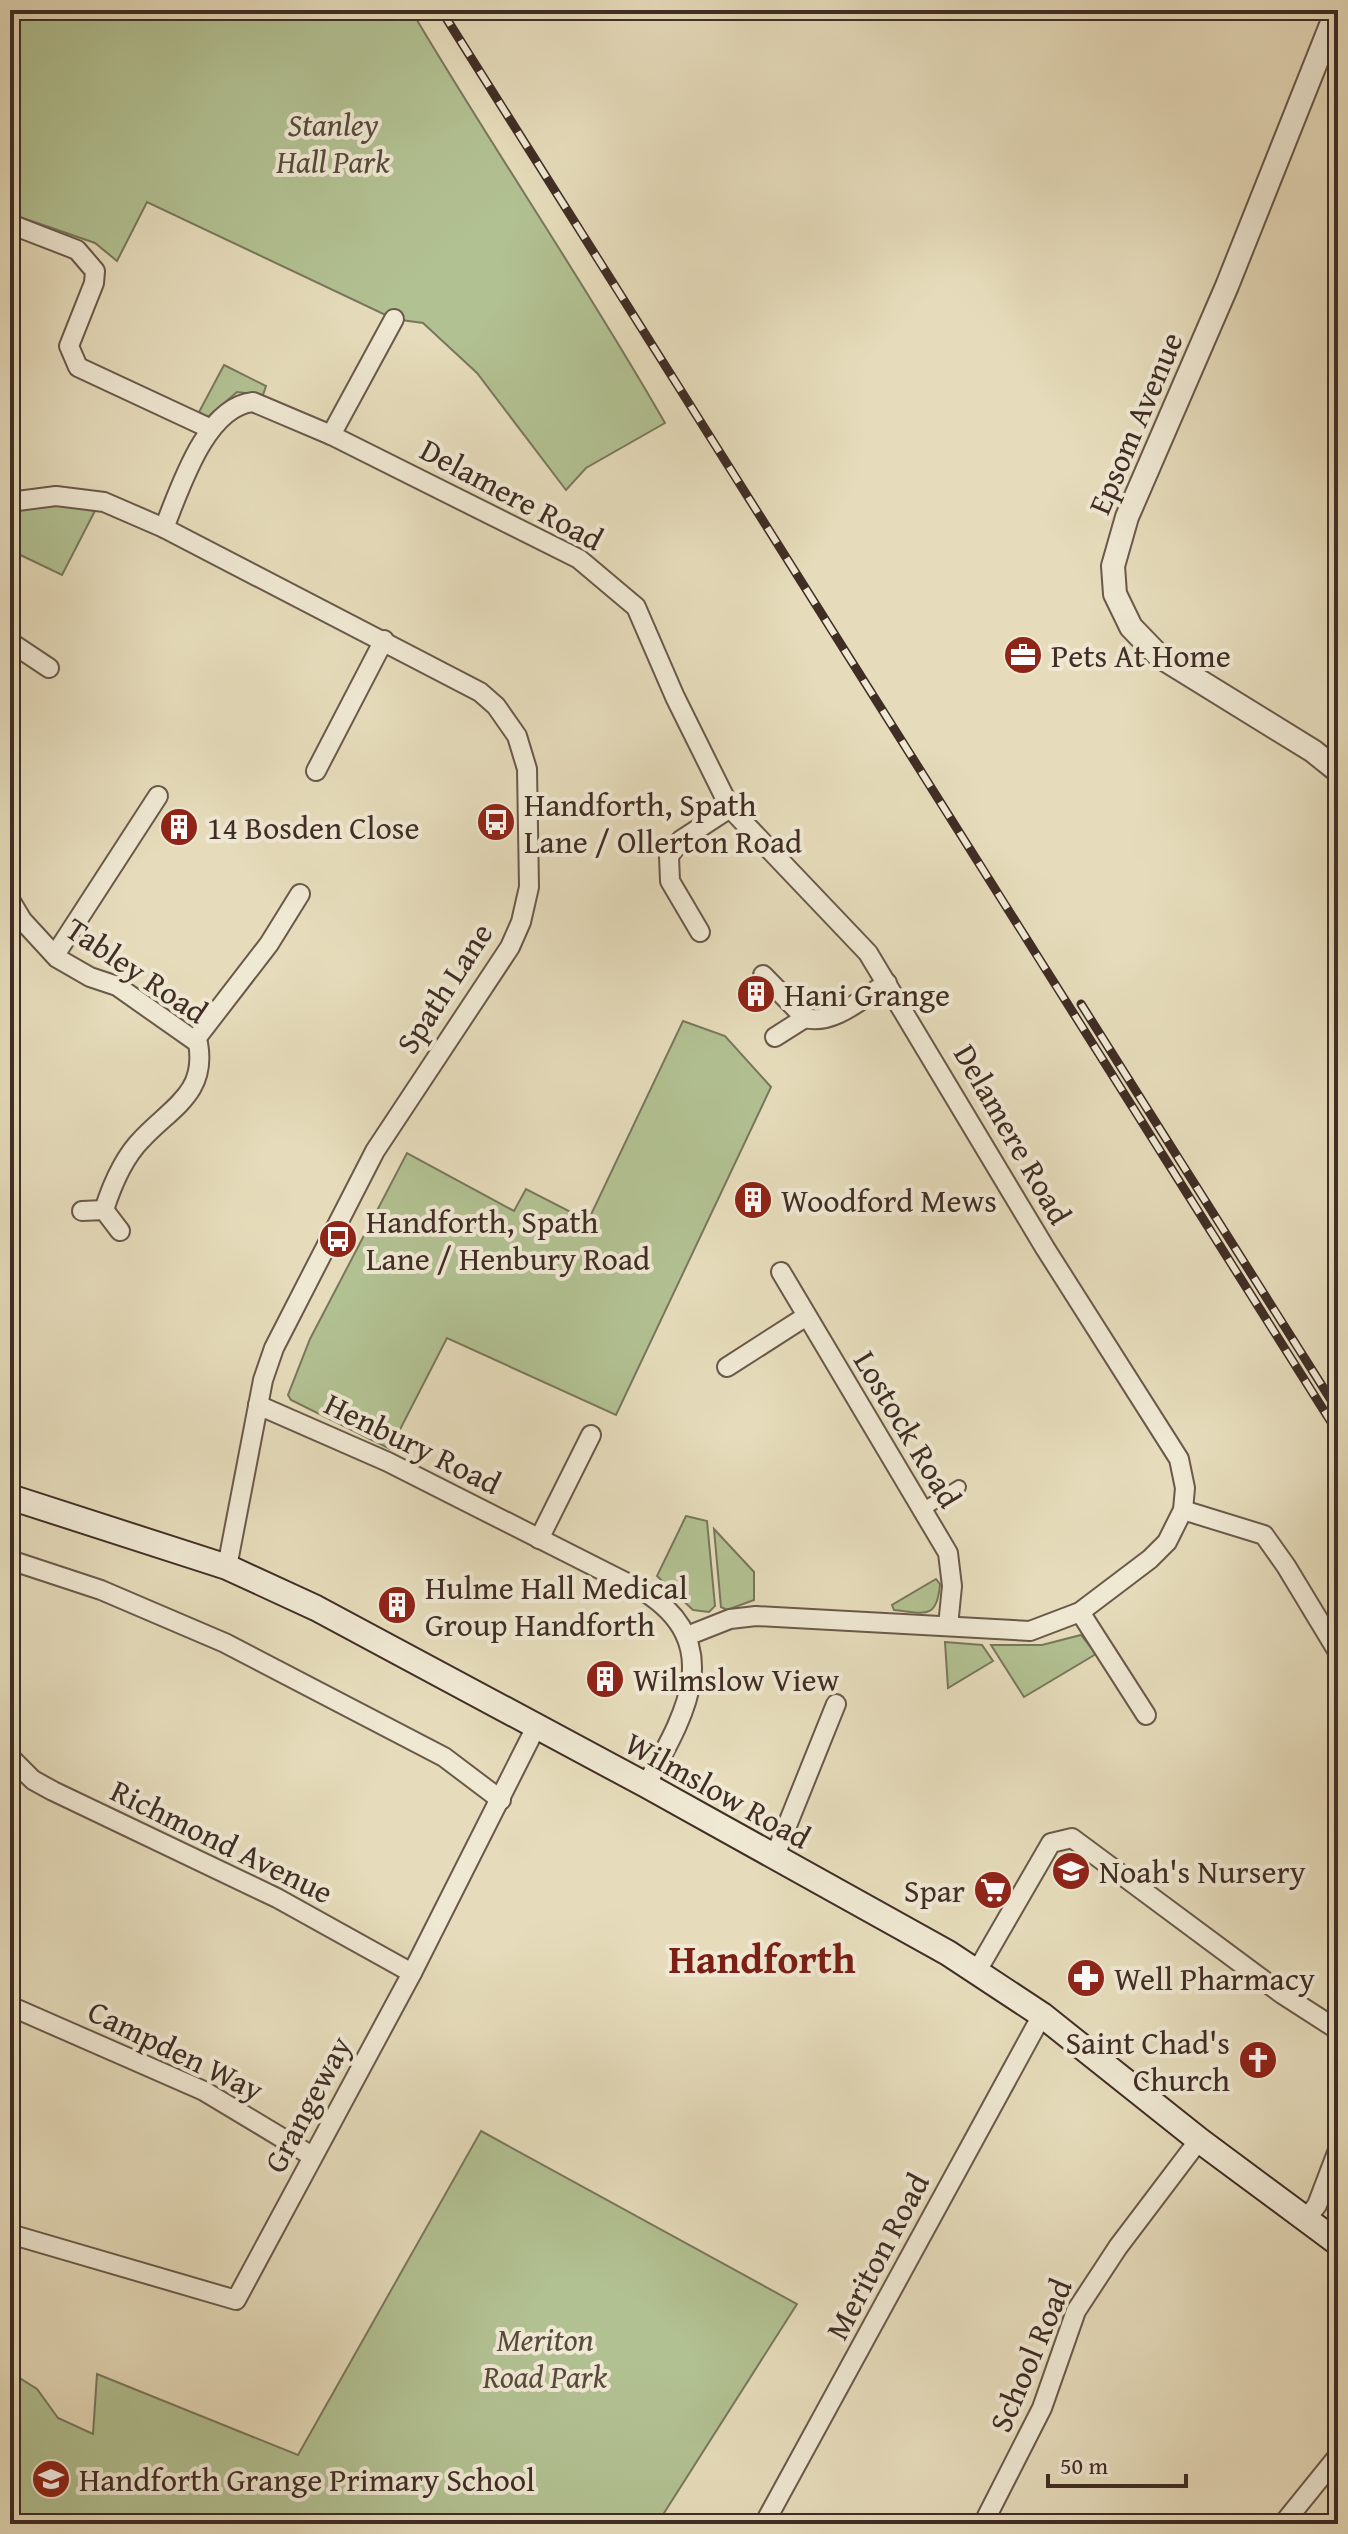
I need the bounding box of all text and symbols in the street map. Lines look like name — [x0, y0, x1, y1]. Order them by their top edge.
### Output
park label: Stanley Hall Park — [275, 101, 390, 185]
street label: Epsom Avenue — [1075, 325, 1195, 521]
street label: Delamere Road — [412, 426, 612, 562]
place label: Pets At Home — [1051, 632, 1231, 679]
office icon: Pets At Home — [1002, 634, 1044, 676]
place label: Handforth, Spath Lane / Ollerton Road — [524, 781, 802, 865]
bus stop icon: Handforth, Spath Lane / Ollerton Road — [475, 801, 517, 843]
place label: 14 Bosden Close — [207, 804, 420, 851]
building icon: 14 Bosden Close — [158, 806, 200, 848]
street label: Tabley Road — [57, 905, 217, 1035]
street label: Spath Lane — [384, 913, 504, 1063]
place label: Hani Grange — [784, 971, 950, 1018]
building icon: Hani Grange — [735, 973, 777, 1015]
street label: Delamere Road — [942, 1035, 1084, 1233]
place label: Woodford Mews — [781, 1177, 997, 1224]
building icon: Woodford Mews — [732, 1179, 774, 1221]
place label: Handforth, Spath Lane / Henbury Road — [366, 1198, 650, 1282]
bus stop icon: Handforth, Spath Lane / Henbury Road — [317, 1218, 359, 1260]
street label: Lostock Road — [842, 1341, 974, 1517]
street label: Henbury Road — [317, 1380, 509, 1506]
place label: Hulme Hall Medical Group Handforth — [425, 1564, 688, 1648]
building icon: Hulme Hall Medical Group Handforth — [376, 1584, 418, 1626]
place label: Wilmslow View — [633, 1656, 840, 1703]
building icon: Wilmslow View — [584, 1658, 626, 1700]
street label: Wilmslow Road — [617, 1720, 819, 1860]
street label: Richmond Avenue — [103, 1767, 341, 1915]
place label: Noah's Nursery — [1099, 1848, 1306, 1895]
school or university icon: Noah's Nursery — [1050, 1850, 1092, 1892]
place label: Spar — [904, 1867, 965, 1914]
supermarket icon: Spar — [972, 1869, 1014, 1911]
district label: Handforth — [668, 1929, 856, 1988]
place label: Well Pharmacy — [1114, 1955, 1315, 2002]
pharmacy icon: Well Pharmacy — [1065, 1957, 1107, 1999]
street label: Campden Way — [80, 1987, 272, 2113]
place label: Saint Chad's Church — [1065, 2019, 1230, 2103]
street label: Grangeway — [251, 2027, 363, 2181]
church icon: Saint Chad's Church — [1237, 2039, 1279, 2081]
street label: Meriton Road — [813, 2164, 941, 2348]
street label: School Road — [977, 2271, 1083, 2439]
park label: Meriton Road Park — [482, 2316, 608, 2400]
scale bar — [1048, 2438, 1186, 2488]
text: 50 m — [1060, 2448, 1108, 2483]
place label: Handforth Grange Primary School — [79, 2456, 535, 2503]
school or university icon: Handforth Grange Primary School — [30, 2458, 72, 2500]

